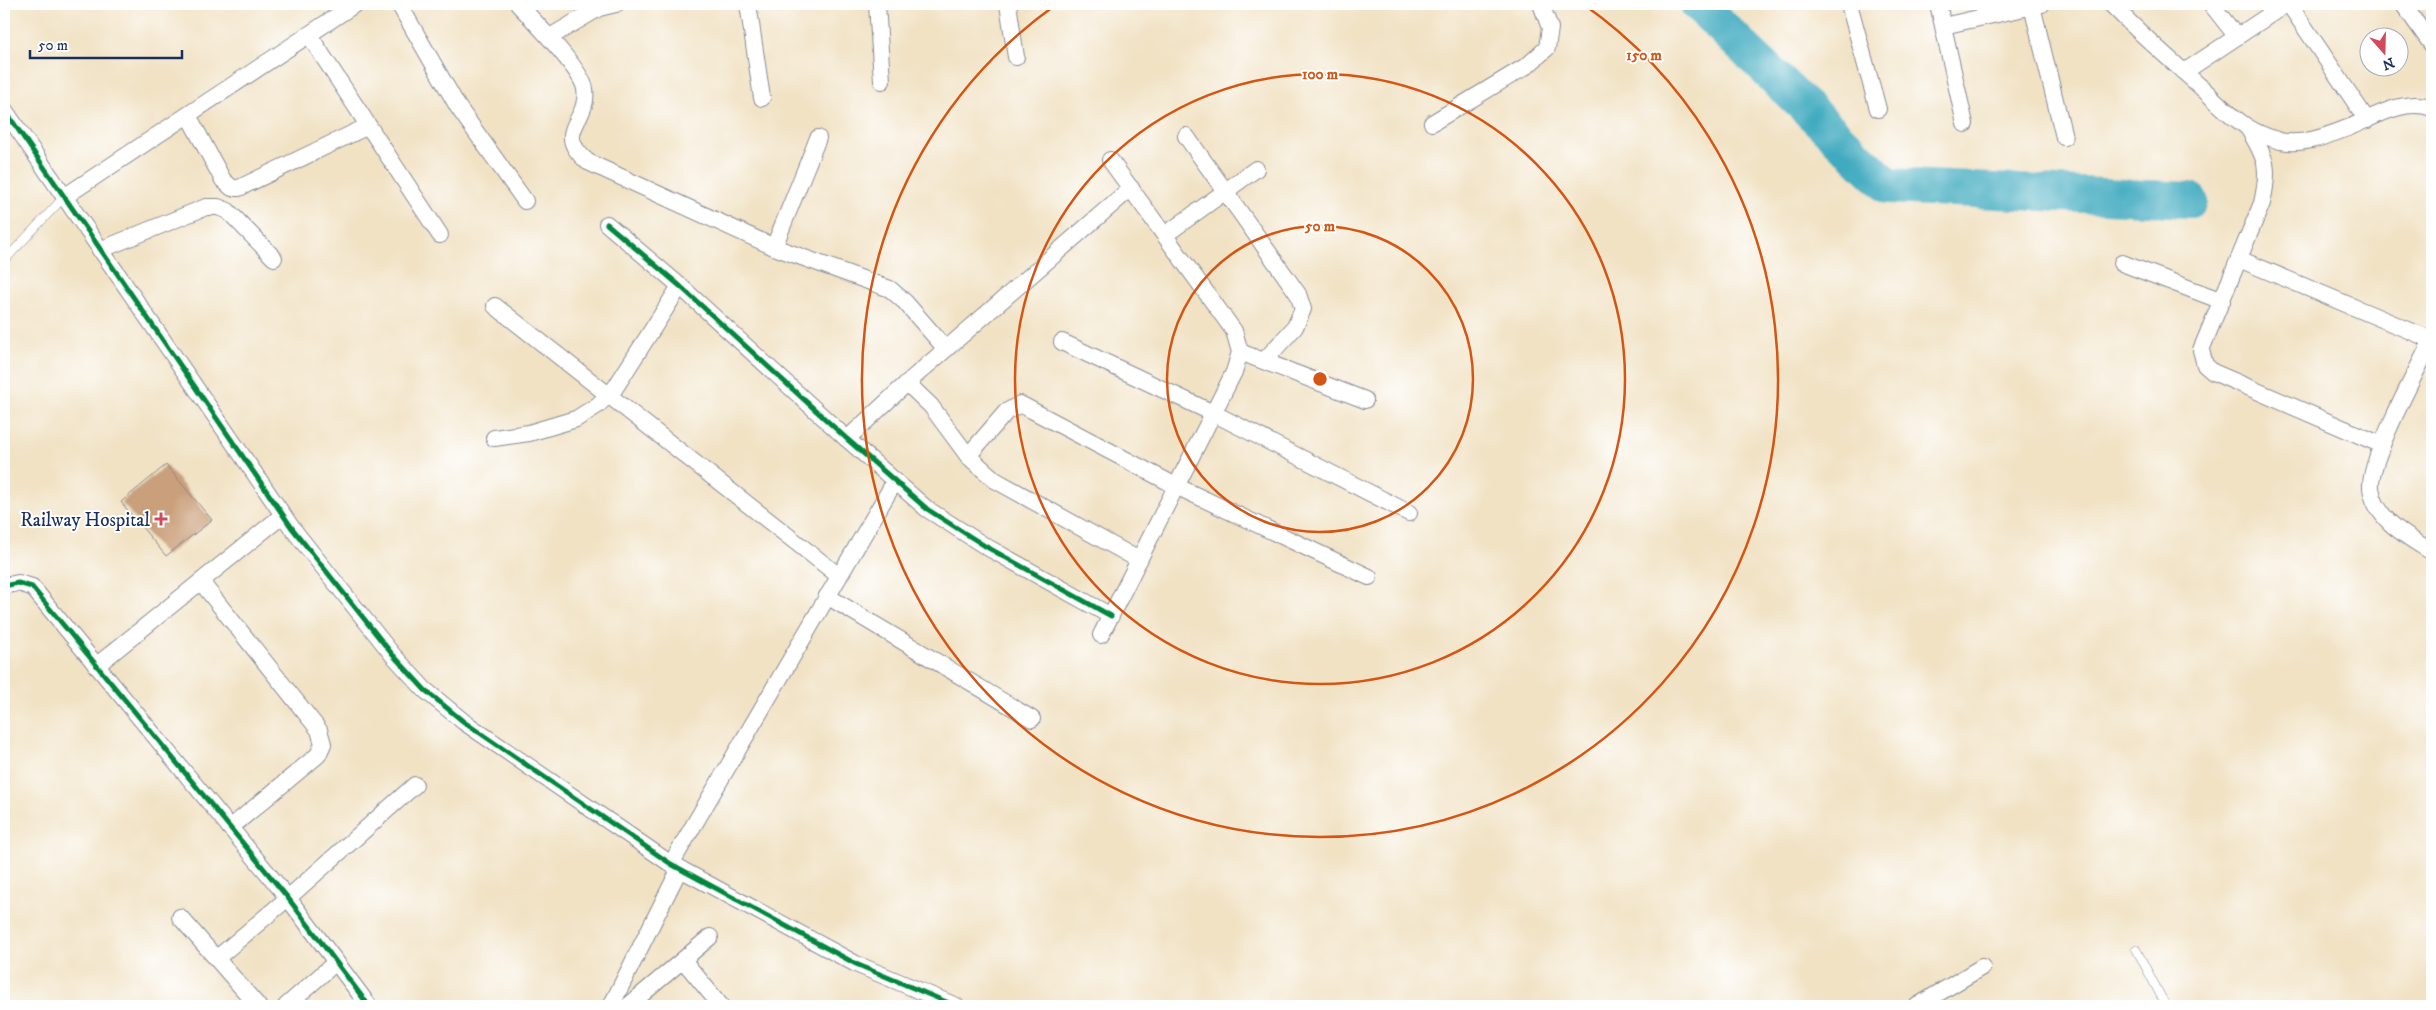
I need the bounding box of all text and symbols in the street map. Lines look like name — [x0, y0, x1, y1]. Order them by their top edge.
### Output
scale bar — [30, 28, 182, 60]
north arrow — [2358, 28, 2408, 78]
text: 50 m — [38, 36, 68, 55]
text: 150 m — [1626, 46, 1662, 65]
text: N — [2379, 53, 2397, 74]
text: 100 m — [1302, 65, 1339, 84]
text: 50 m — [1304, 217, 1336, 236]
centre of rings — [1311, 370, 1329, 388]
place label: Railway Hospital — [20, 509, 150, 532]
marker: Railway Hospital — [154, 512, 168, 526]

